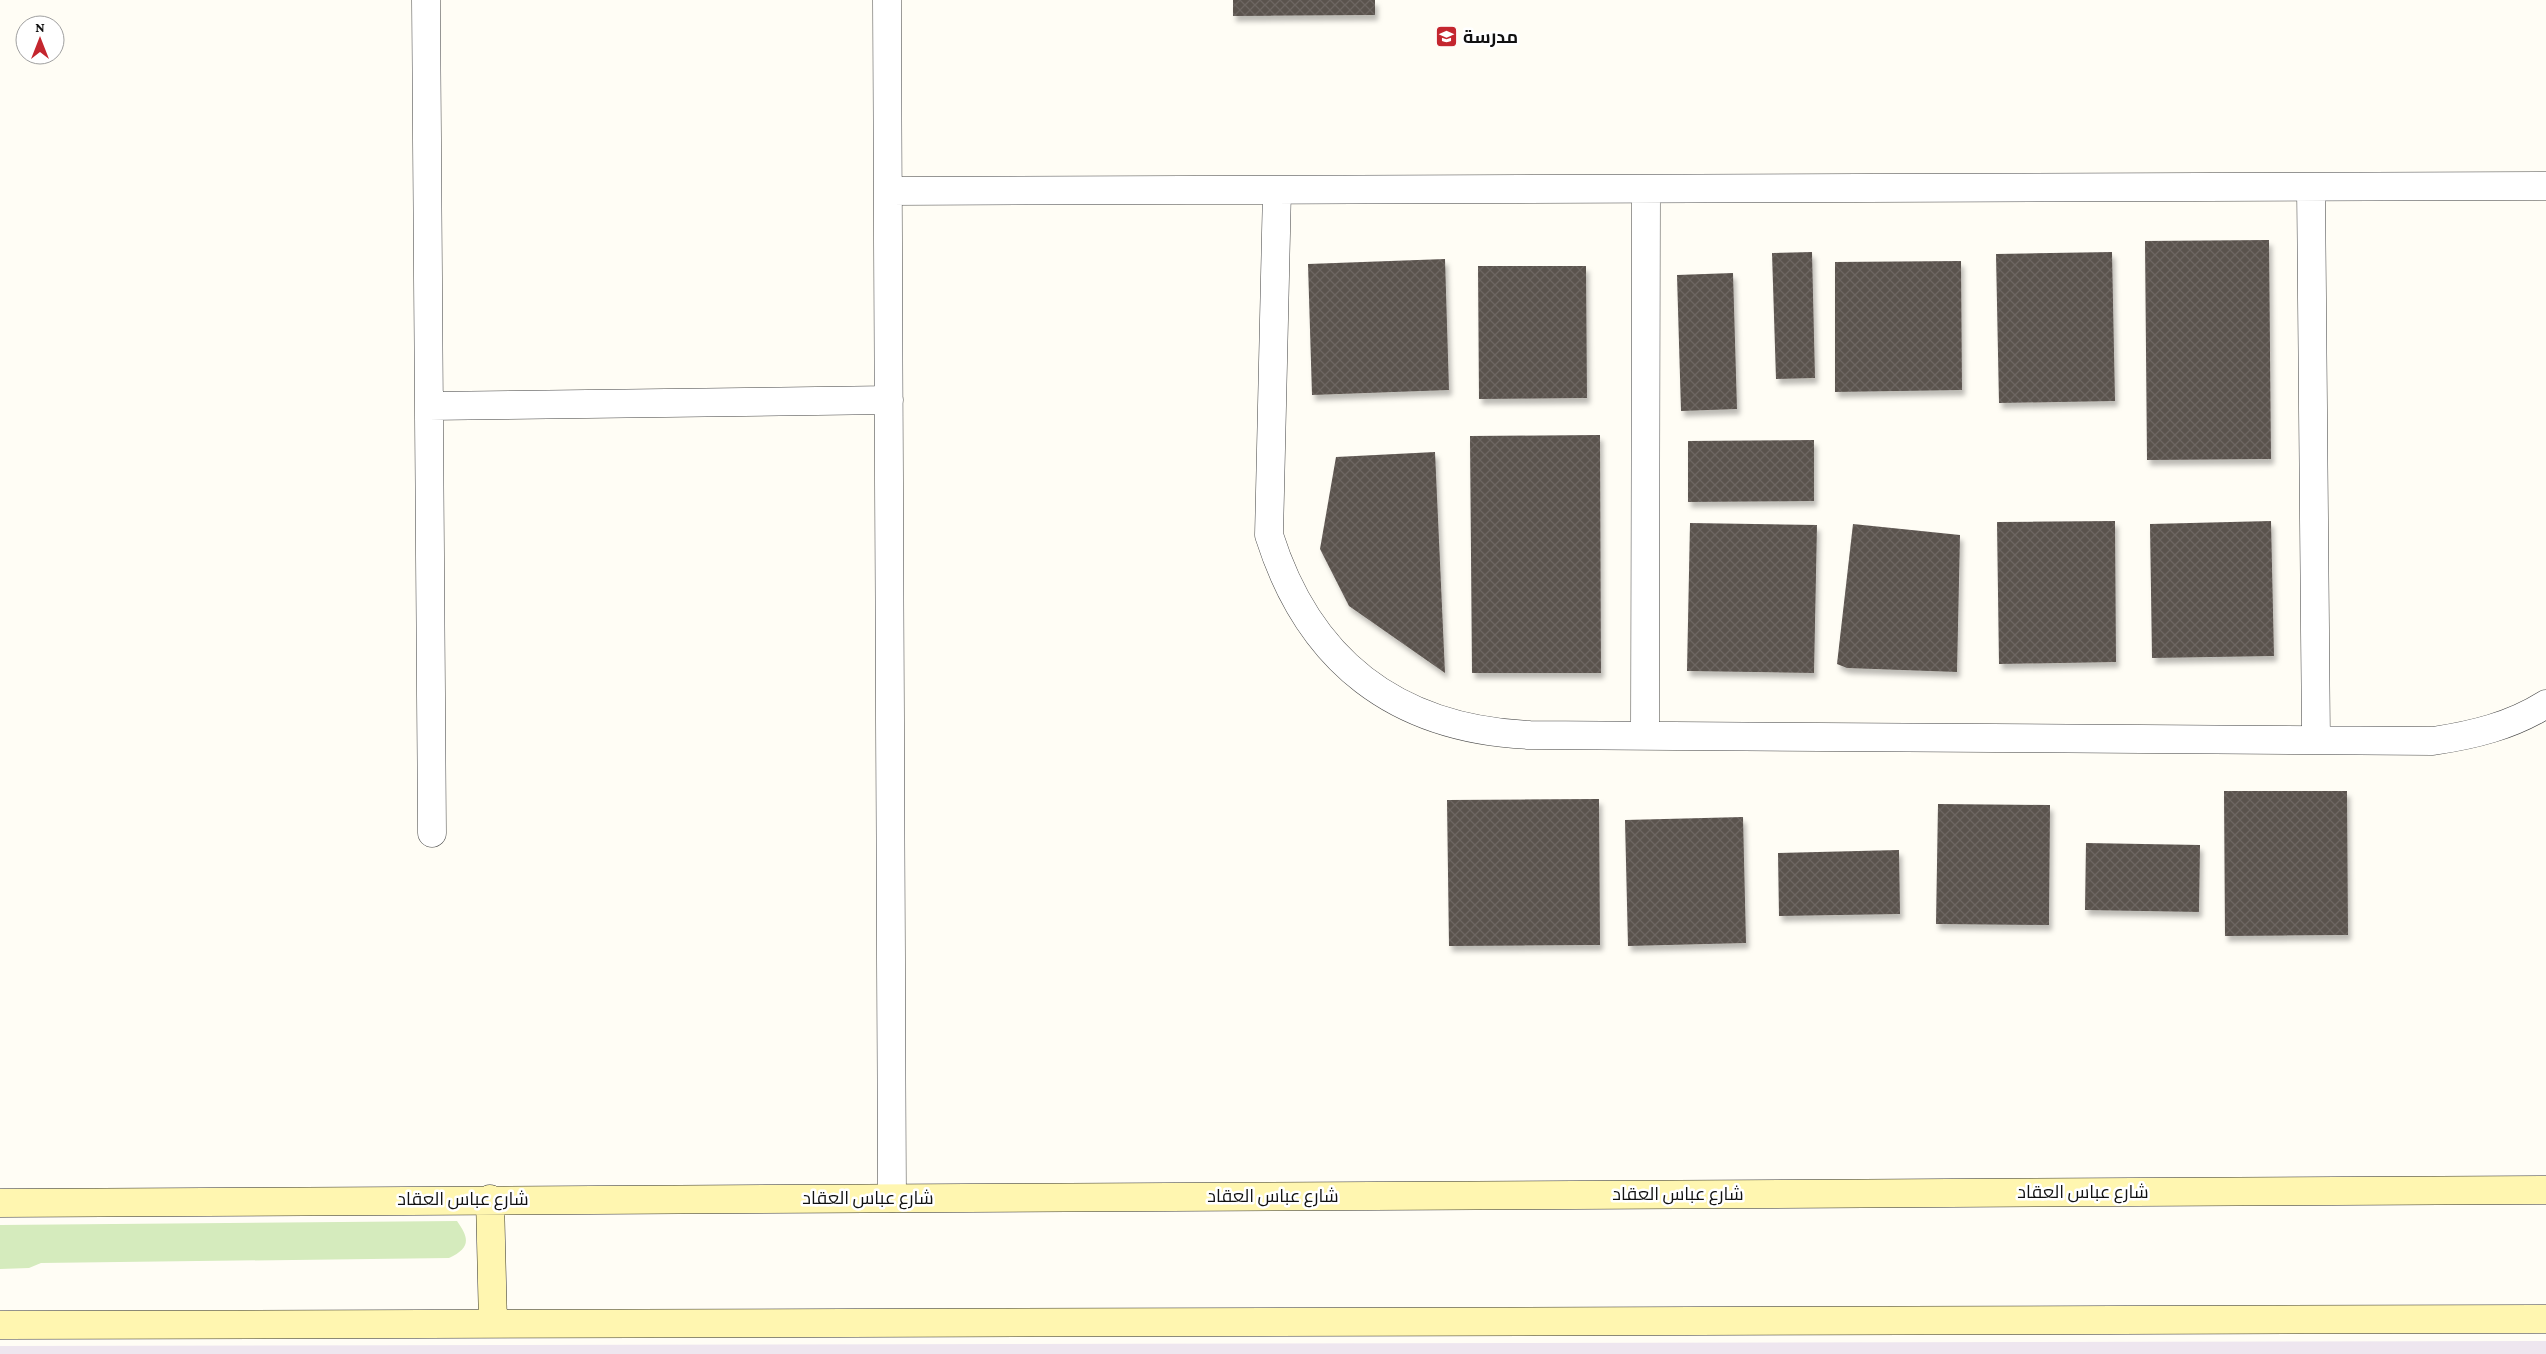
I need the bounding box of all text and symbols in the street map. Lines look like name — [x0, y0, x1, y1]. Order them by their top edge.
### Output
north arrow — [15, 15, 65, 65]
text: N — [35, 19, 45, 35]
school or university icon: مدرسة — [1435, 25, 1459, 49]
place label: مدرسة — [1463, 27, 1518, 47]
street label: شارع عباس العقاد — [2017, 1182, 2149, 1204]
street label: شارع عباس العقاد — [1612, 1184, 1744, 1206]
street label: شارع عباس العقاد — [1207, 1186, 1339, 1208]
street label: شارع عباس العقاد — [802, 1188, 934, 1210]
street label: شارع عباس العقاد — [397, 1189, 529, 1211]

